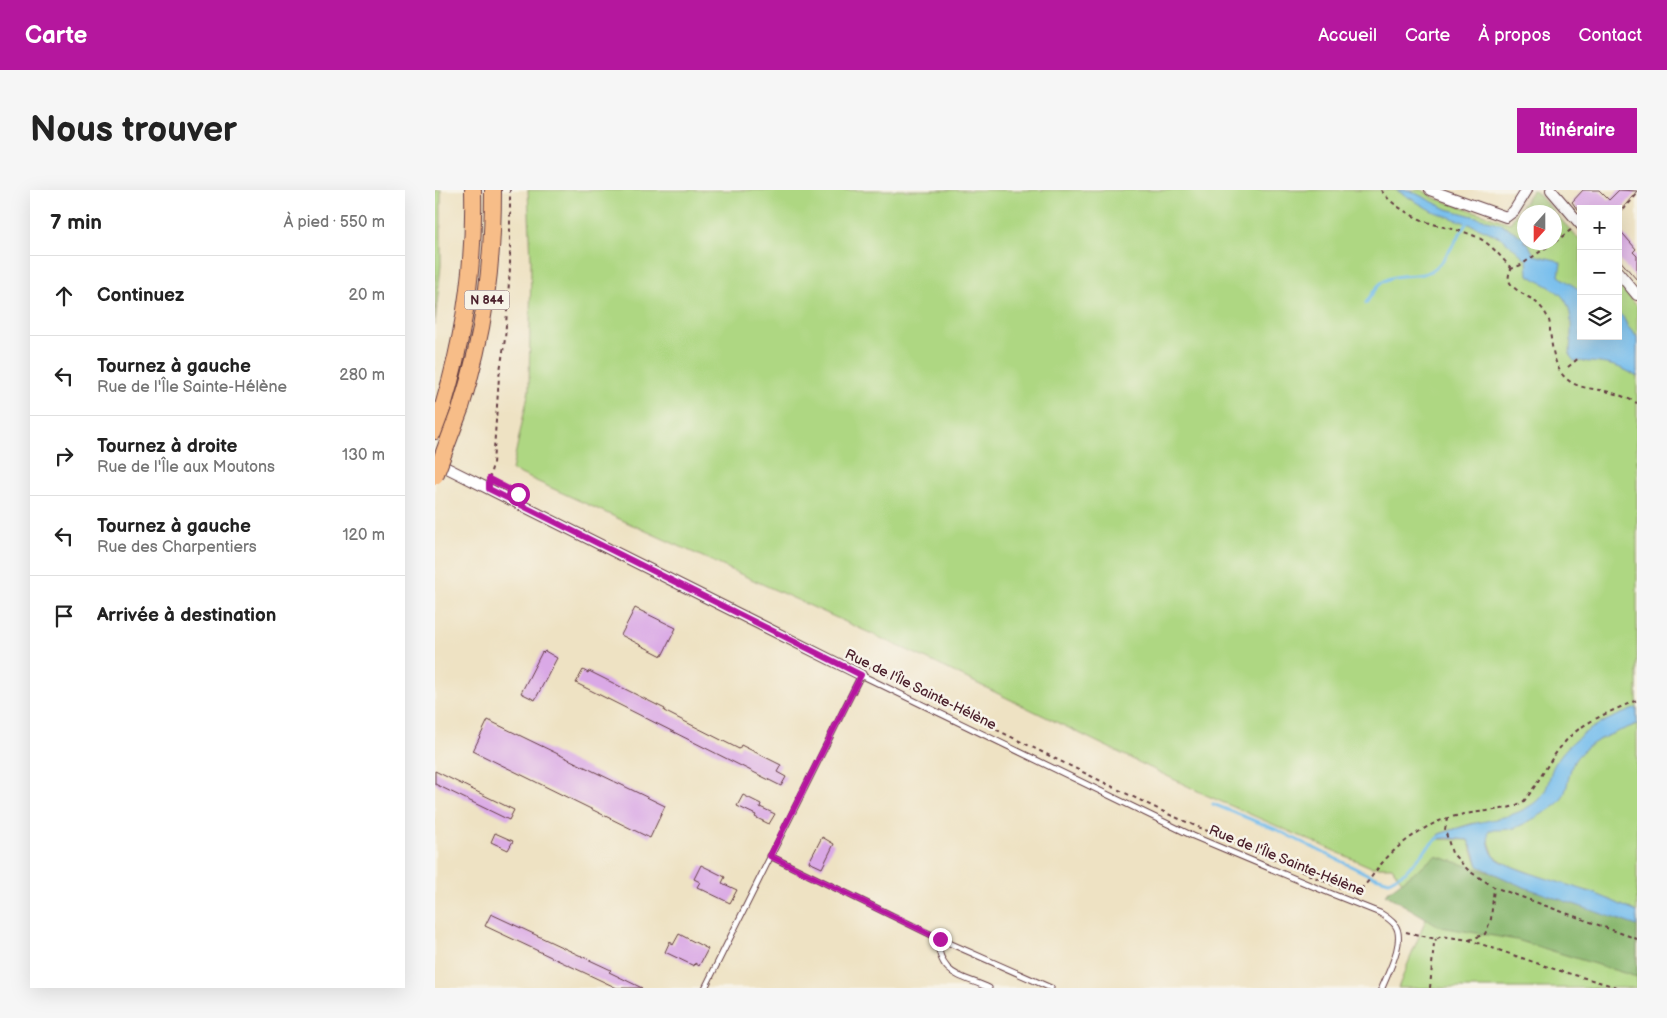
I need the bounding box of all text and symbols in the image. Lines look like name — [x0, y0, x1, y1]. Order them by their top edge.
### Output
text: Carte — [25, 21, 87, 50]
text: Accueil — [1318, 25, 1377, 46]
text: Carte — [1405, 25, 1450, 46]
text: À propos — [1478, 25, 1551, 46]
text: Contact — [1579, 25, 1642, 46]
button: Itinéraire — [1517, 108, 1637, 153]
text: Nous trouver — [30, 109, 237, 152]
north arrow — [1517, 205, 1562, 250]
map controls — [1577, 205, 1622, 340]
button: + — [1577, 205, 1622, 250]
text: 7 min — [50, 210, 102, 235]
text: À pied · 550 m — [283, 213, 385, 232]
button: − — [1577, 250, 1622, 295]
icon: ahead — [50, 282, 78, 310]
text: Continuez — [97, 284, 184, 307]
text: 20 m — [349, 286, 385, 305]
road number: N 844 — [465, 290, 509, 310]
button: layers — [1577, 295, 1622, 340]
text: Tournez à gauche — [97, 355, 251, 378]
icon: left — [50, 362, 78, 390]
text: 280 m — [339, 366, 385, 385]
text: Rue de l'Île Sainte-Hélène — [97, 378, 287, 397]
text: Tournez à droite — [97, 435, 238, 458]
icon: right — [50, 442, 78, 470]
text: 130 m — [342, 446, 385, 465]
text: Rue de l'Île aux Moutons — [97, 458, 275, 477]
route start — [507, 483, 530, 506]
text: Tournez à gauche — [97, 515, 251, 538]
icon: left — [50, 522, 78, 550]
text: 120 m — [342, 526, 385, 545]
text: Rue des Charpentiers — [97, 538, 257, 557]
icon: arrive — [50, 602, 78, 630]
text: Arrivée à destination — [97, 604, 276, 627]
street label: Rue de l'Île Sainte-Hélène — [842, 644, 1000, 734]
street label: Rue de l'Île Sainte-Hélène — [1207, 821, 1367, 899]
route end — [929, 928, 952, 951]

